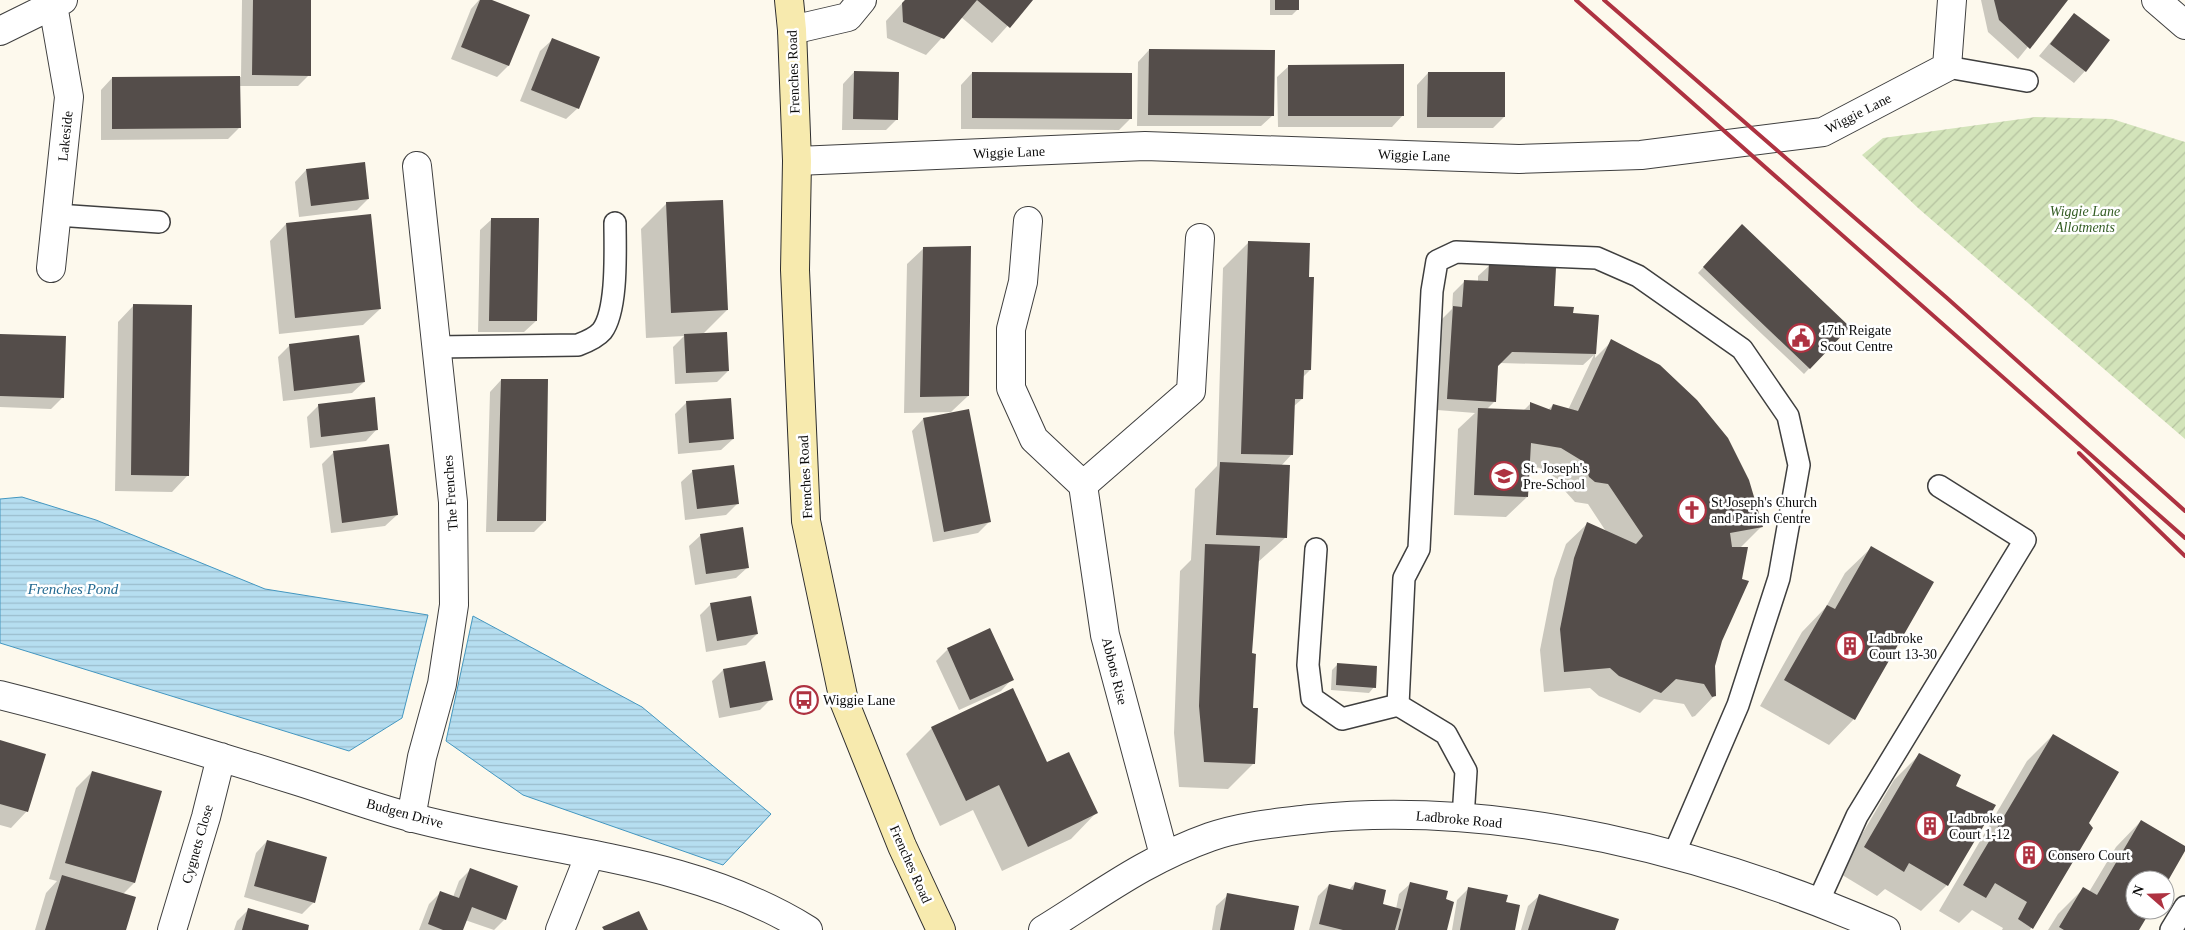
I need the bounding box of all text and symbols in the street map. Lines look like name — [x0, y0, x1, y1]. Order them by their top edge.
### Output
street label: Frenches Road — [785, 30, 802, 114]
street label: Wiggie Lane — [1823, 90, 1894, 137]
street label: Lakeside — [55, 110, 76, 162]
street label: Wiggie Lane — [973, 144, 1045, 161]
street label: Wiggie Lane — [1378, 147, 1450, 164]
park label: Wiggie Lane Allotments — [2050, 204, 2120, 235]
public building icon: 17th Reigate Scout Centre — [1786, 323, 1816, 353]
place label: 17th Reigate Scout Centre — [1820, 323, 1893, 354]
street label: Frenches Road — [796, 435, 815, 519]
street label: The Frenches — [440, 455, 461, 531]
school or university icon: St. Joseph's Pre-School — [1489, 461, 1519, 491]
place label: St. Joseph's Pre-School — [1523, 461, 1588, 492]
church icon: St Joseph's Church and Parish Centre — [1677, 495, 1707, 525]
place label: St Joseph's Church and Parish Centre — [1711, 495, 1817, 526]
water label: Frenches Pond — [27, 581, 119, 597]
building icon: Ladbroke Court 13-30 — [1835, 631, 1865, 661]
place label: Ladbroke Court 13-30 — [1869, 631, 1937, 662]
street label: Abbots Rise — [1099, 636, 1130, 706]
bus stop icon: Wiggie Lane — [789, 685, 819, 715]
place label: Wiggie Lane — [823, 693, 895, 708]
street label: Budgen Drive — [365, 796, 445, 831]
street label: Cygnets Close — [179, 803, 216, 885]
street label: Ladbroke Road — [1415, 808, 1503, 831]
building icon: Ladbroke Court 1-12 — [1915, 811, 1945, 841]
place label: Ladbroke Court 1-12 — [1949, 811, 2010, 842]
street label: Frenches Road — [887, 823, 934, 905]
building icon: Consero Court — [2014, 840, 2044, 870]
place label: Consero Court — [2048, 848, 2130, 863]
north arrow — [2125, 870, 2175, 920]
text: N — [2129, 883, 2147, 898]

